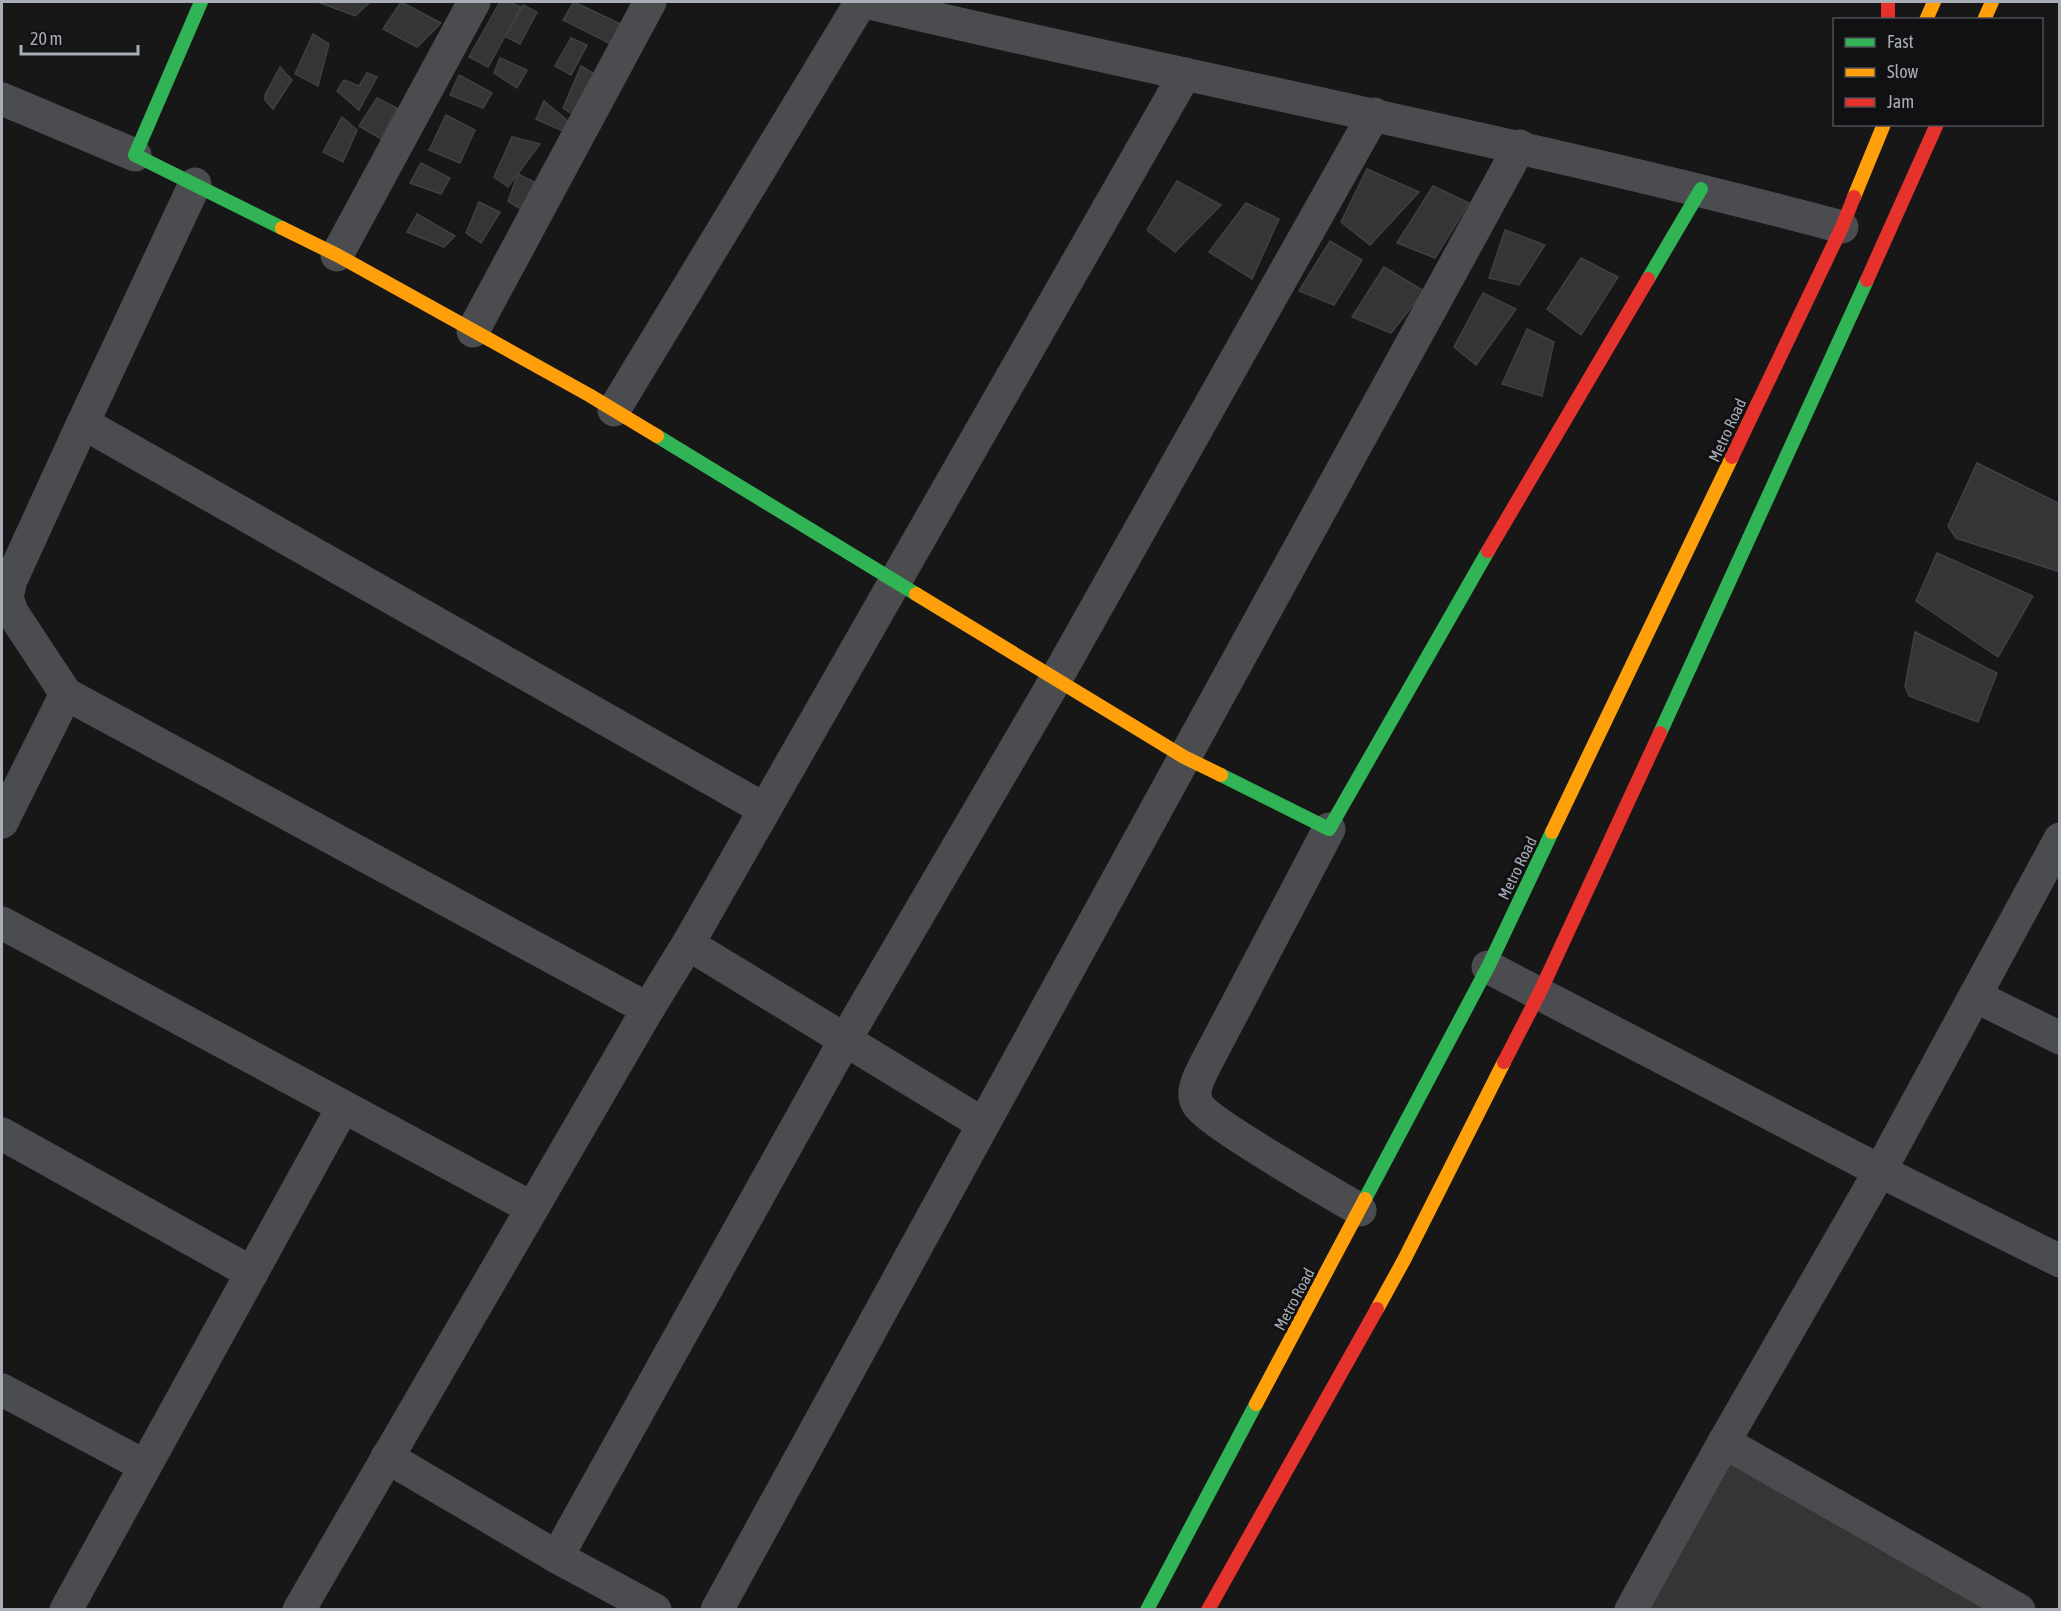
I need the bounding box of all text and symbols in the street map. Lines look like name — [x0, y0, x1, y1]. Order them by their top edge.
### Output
scale bar — [21, 18, 138, 56]
legend — [1833, 18, 2043, 126]
text: 20 m — [30, 28, 62, 49]
text: Fast — [1887, 31, 1914, 52]
text: Slow — [1887, 61, 1918, 82]
text: Jam — [1887, 91, 1914, 112]
street label: Metro Road — [1705, 396, 1749, 464]
street label: Metro Road — [1494, 834, 1540, 902]
street label: Metro Road — [1270, 1265, 1318, 1333]

